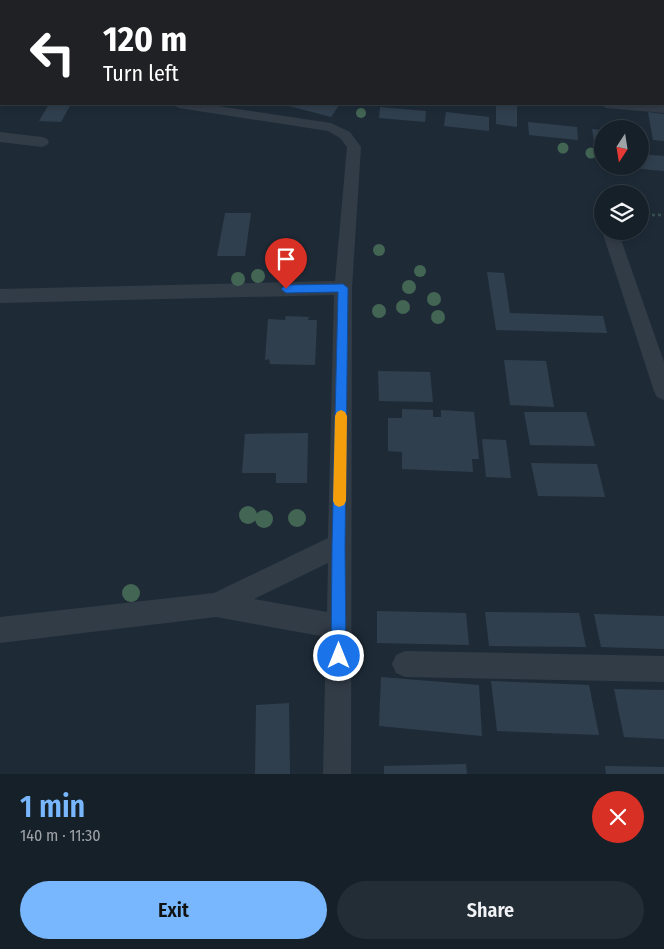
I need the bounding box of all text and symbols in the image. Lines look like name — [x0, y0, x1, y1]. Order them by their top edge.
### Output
text: 120 m — [103, 18, 187, 60]
icon: left — [20, 20, 85, 85]
text: Turn left — [103, 60, 179, 87]
north arrow — [594, 120, 649, 175]
map controls — [594, 120, 649, 240]
button: layers — [594, 185, 649, 240]
pin — [265, 238, 307, 289]
icon: arrive — [272, 245, 300, 273]
position arrow — [312, 629, 364, 681]
text: 1 min — [20, 789, 85, 825]
button: close — [592, 791, 644, 843]
text: 140 m · 11:30 — [20, 826, 101, 845]
button: Exit — [20, 881, 327, 939]
button: Share — [337, 881, 644, 939]

